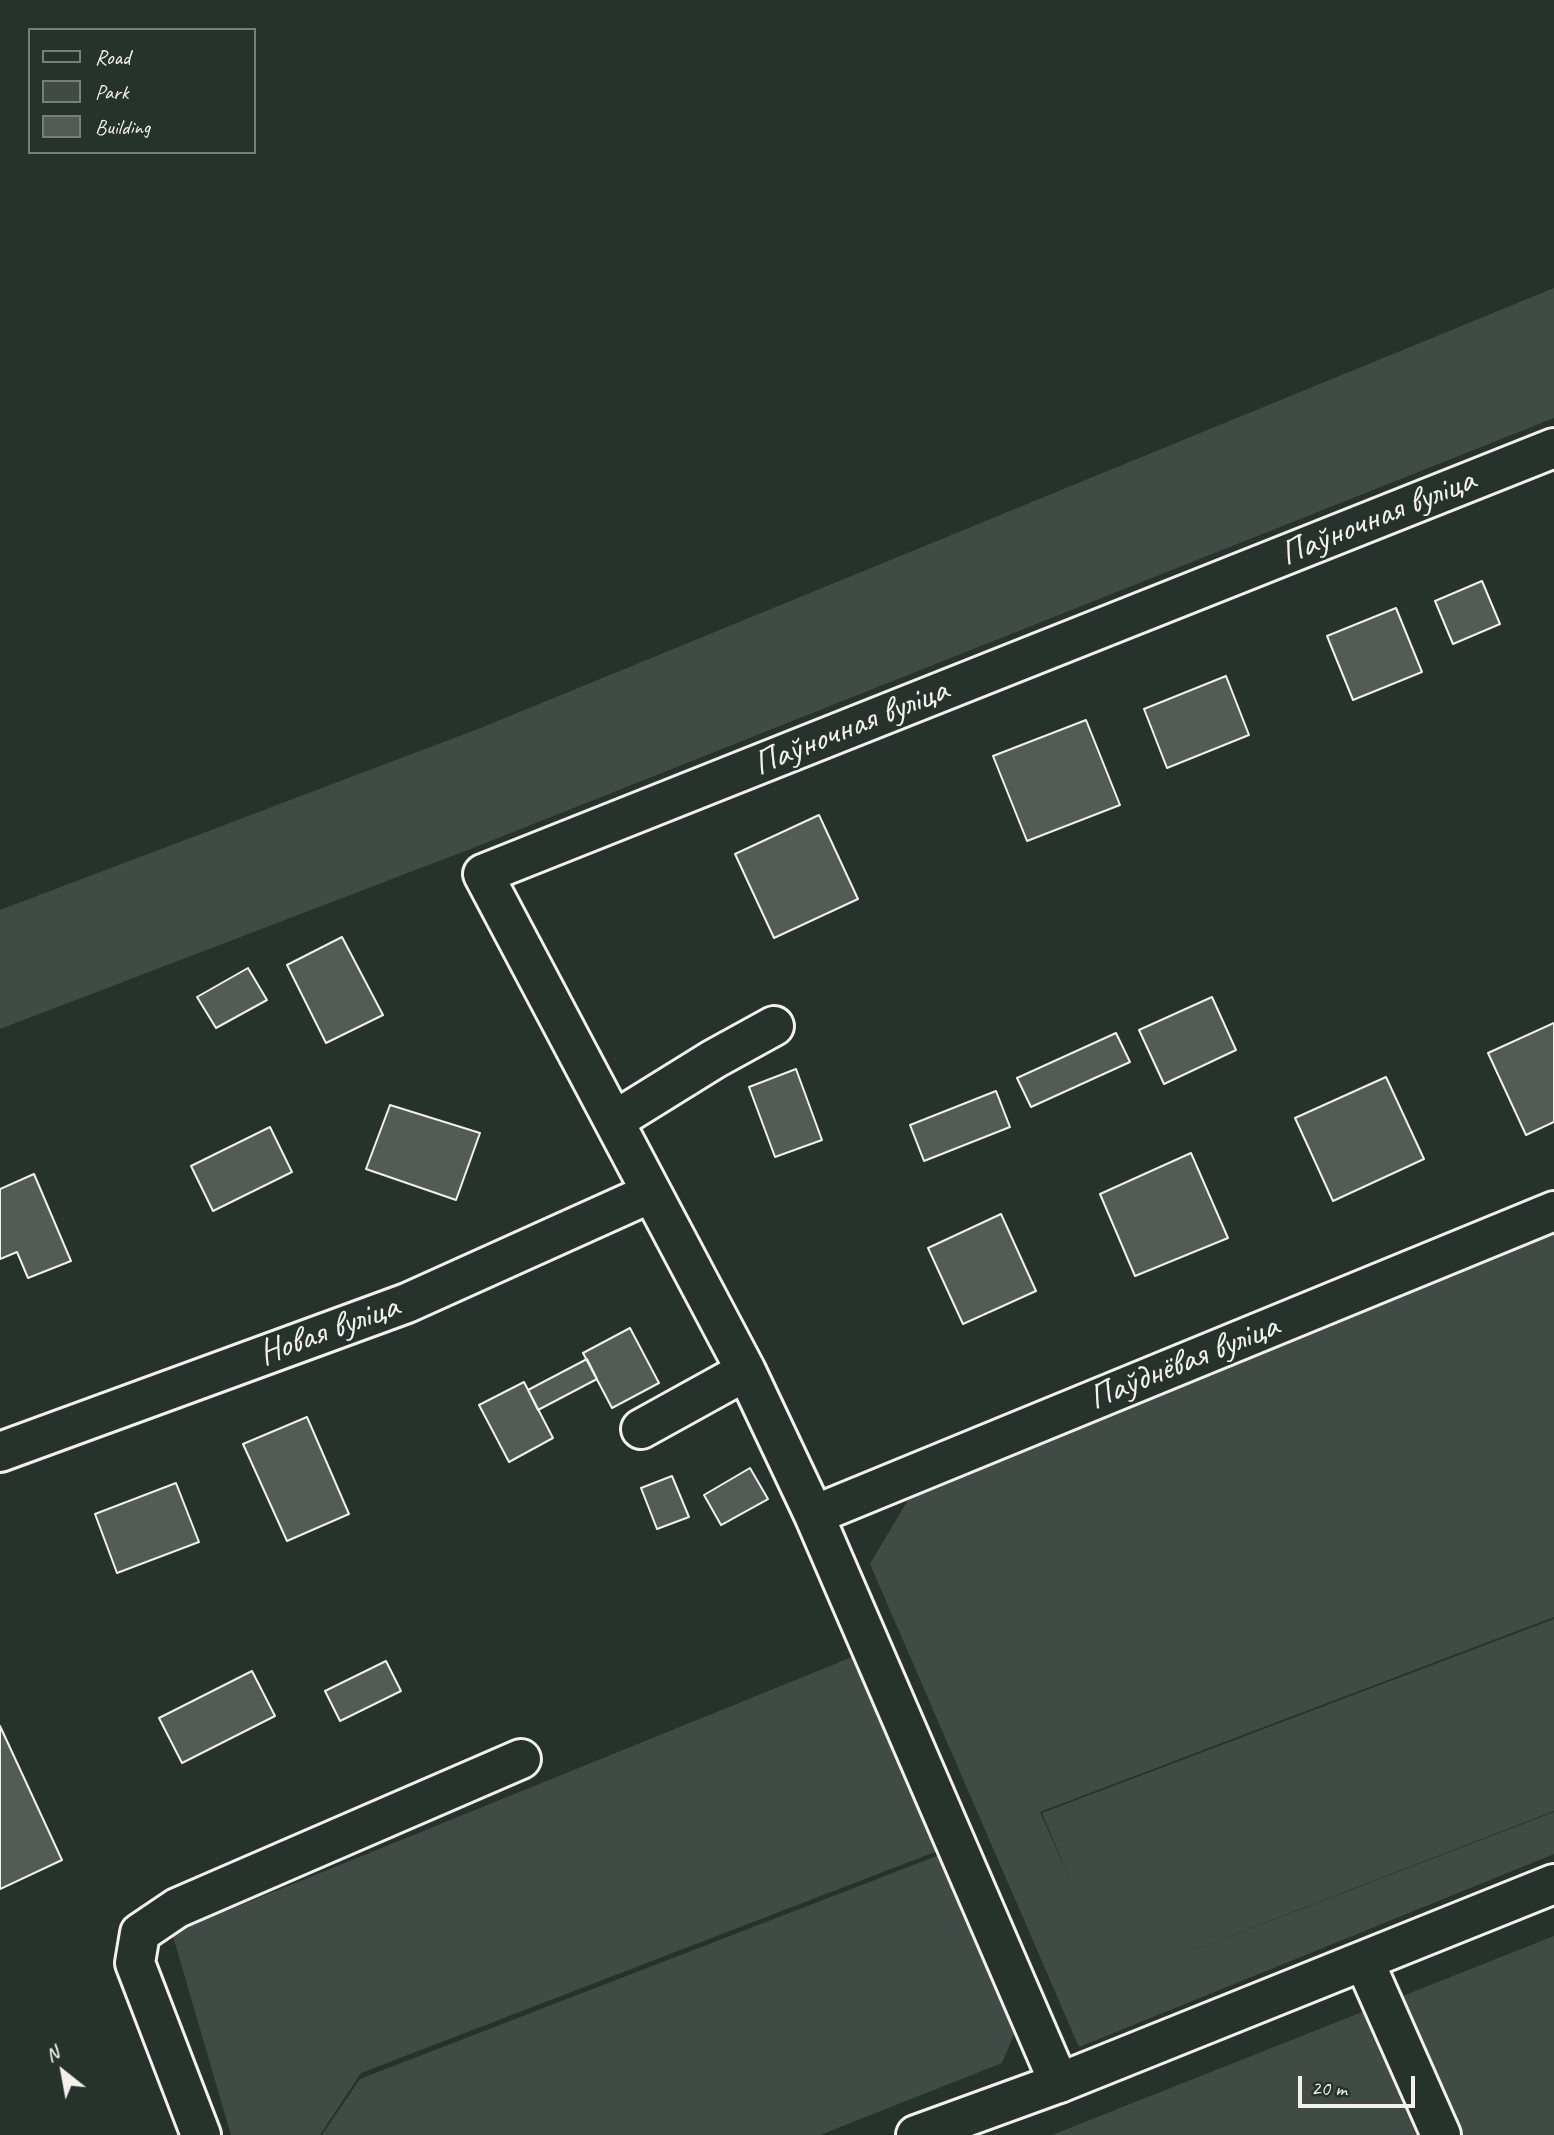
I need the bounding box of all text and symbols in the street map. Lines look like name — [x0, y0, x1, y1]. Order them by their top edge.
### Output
legend — [28, 28, 256, 154]
text: Road — [95, 44, 130, 70]
text: Park — [95, 79, 128, 105]
text: Building — [95, 114, 150, 140]
street label: Паўночная вуліца — [1274, 460, 1482, 576]
street label: Паўночная вуліца — [747, 670, 955, 786]
street label: Новая вуліца — [253, 1286, 405, 1376]
street label: Паўднёвая вуліца — [1083, 1306, 1285, 1420]
north arrow — [28, 2037, 98, 2107]
text: N — [41, 2041, 63, 2067]
scale bar — [1302, 2062, 1419, 2106]
text: 20 m — [1311, 2075, 1347, 2101]

